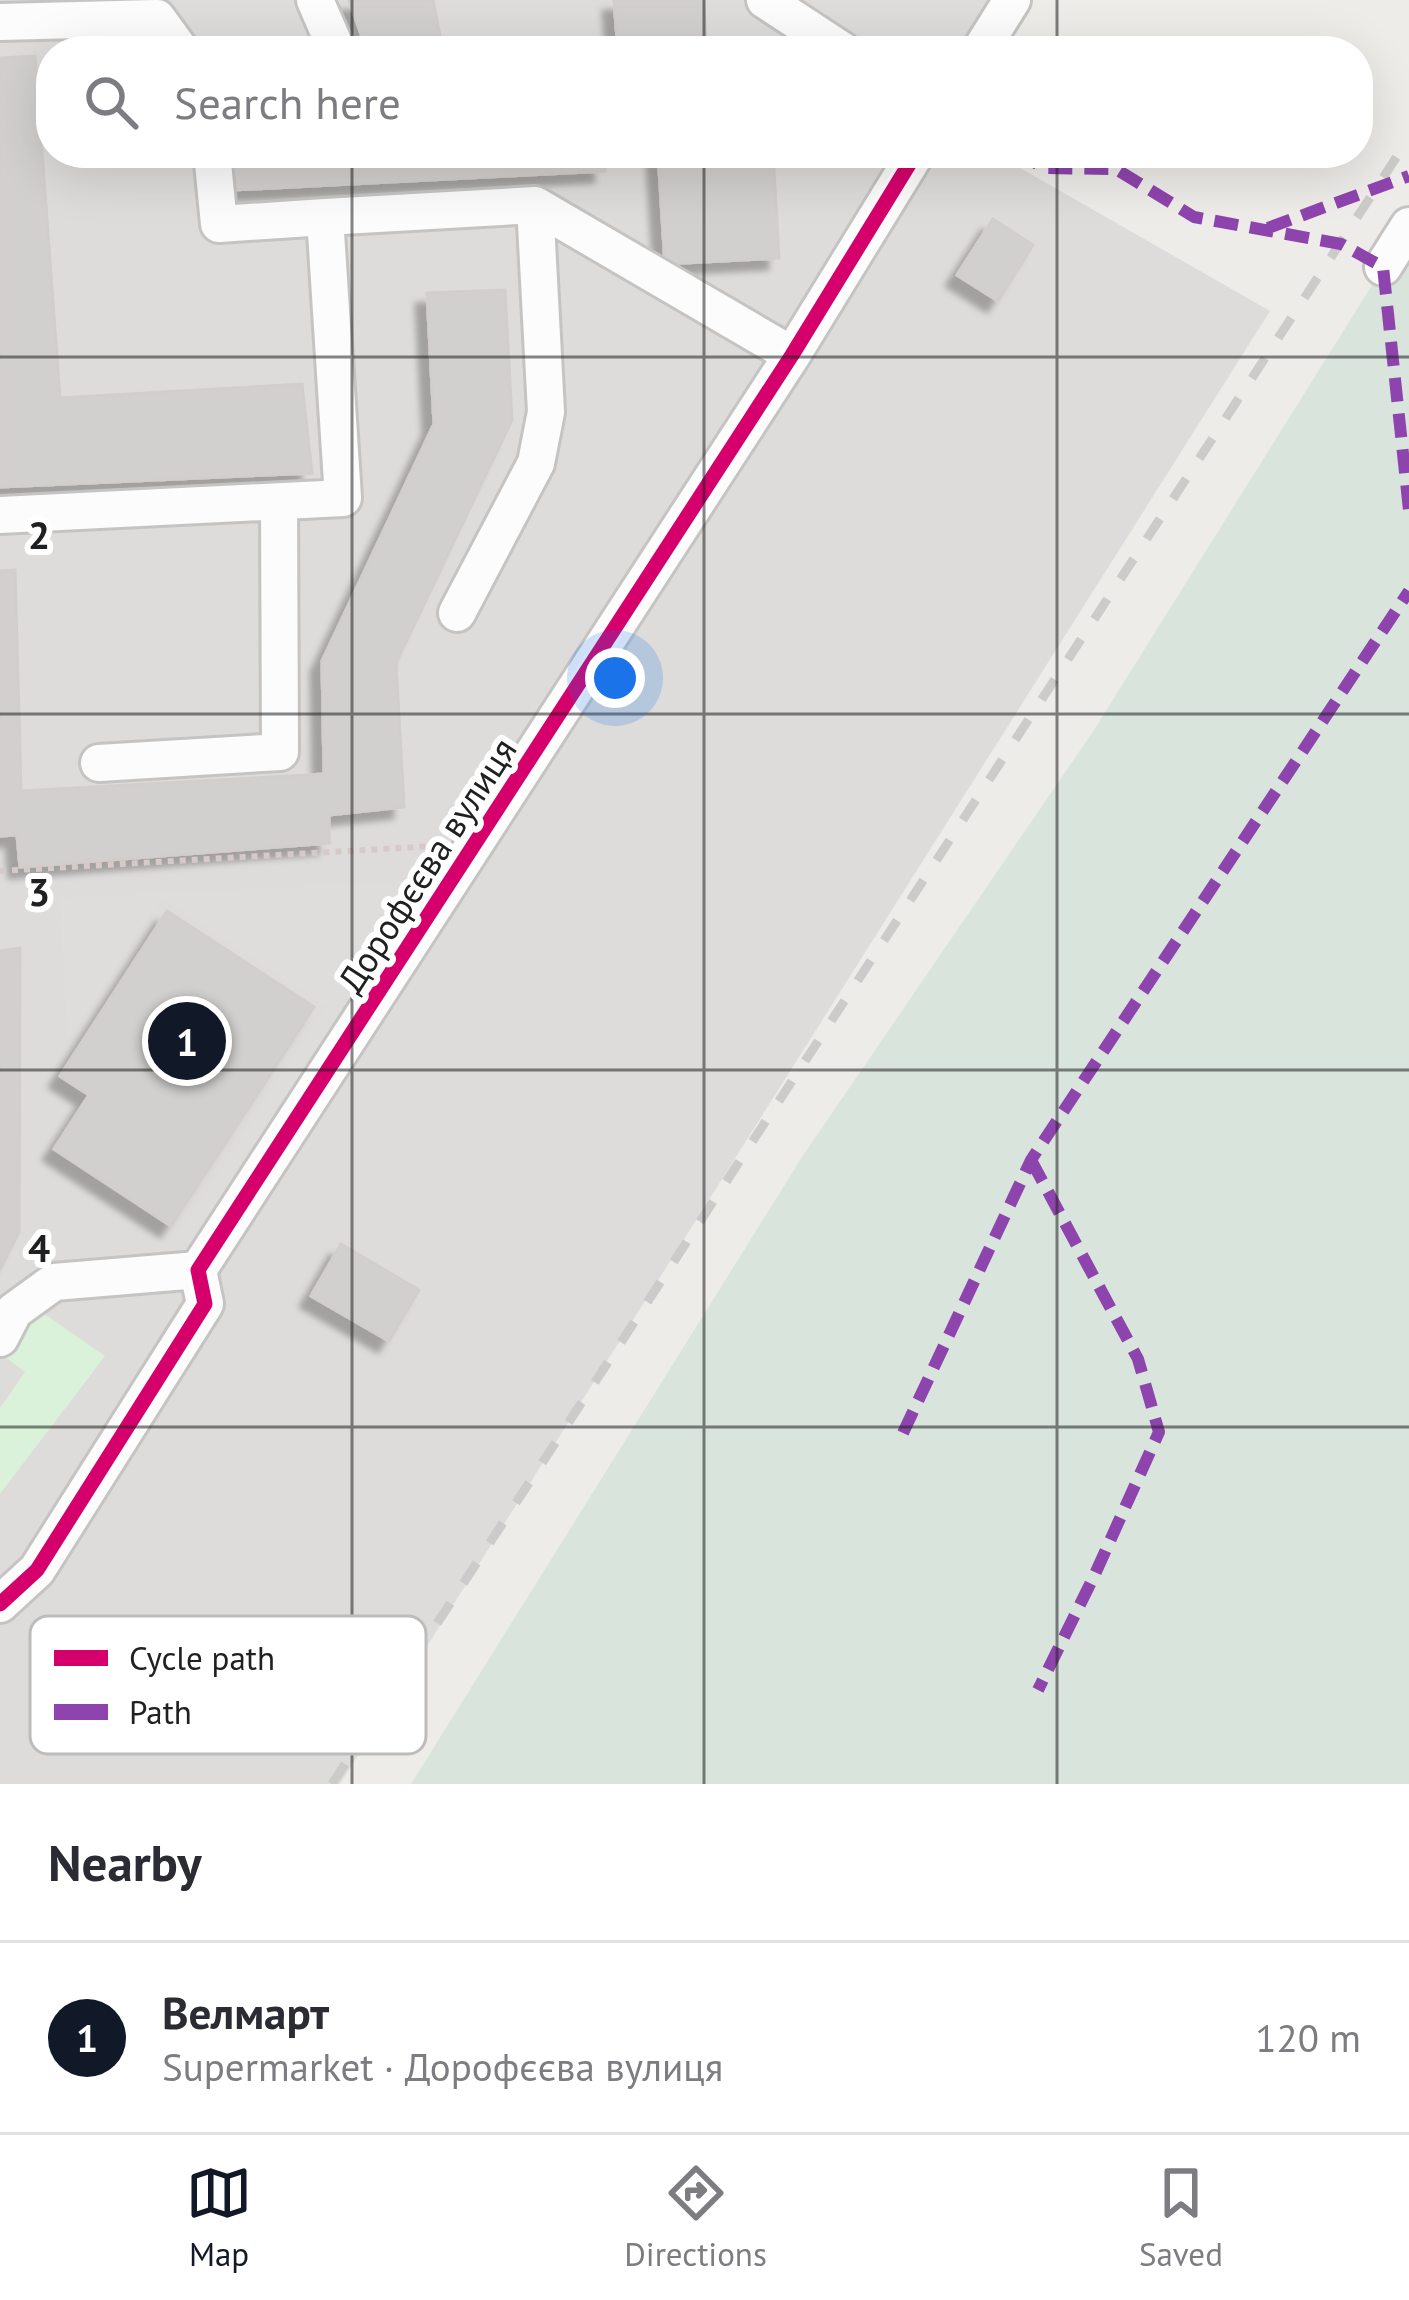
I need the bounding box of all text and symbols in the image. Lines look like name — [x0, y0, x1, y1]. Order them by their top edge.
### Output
search box — [36, 36, 1373, 168]
icon: search — [78, 69, 144, 135]
text: Search here — [174, 73, 401, 131]
text: 2 — [28, 509, 50, 560]
your location — [585, 648, 645, 708]
street label: Дорофєєва вулиця — [327, 729, 526, 1001]
text: 3 — [28, 866, 50, 917]
pin: 1 — [148, 996, 226, 1086]
text: 4 — [28, 1222, 50, 1273]
legend — [30, 1616, 426, 1754]
text: Cycle path — [129, 1636, 275, 1679]
text: Path — [129, 1690, 192, 1733]
text: Nearby — [48, 1829, 202, 1895]
text: Велмарт — [162, 1983, 329, 2041]
text: 1 — [76, 2012, 98, 2063]
text: 120 m — [1255, 2012, 1361, 2063]
text: Supermarket · Дорофєєва вулиця — [162, 2041, 723, 2092]
tab: Map — [186, 2160, 252, 2275]
tab: Directions — [624, 2160, 767, 2275]
tab: Saved — [1139, 2160, 1223, 2275]

